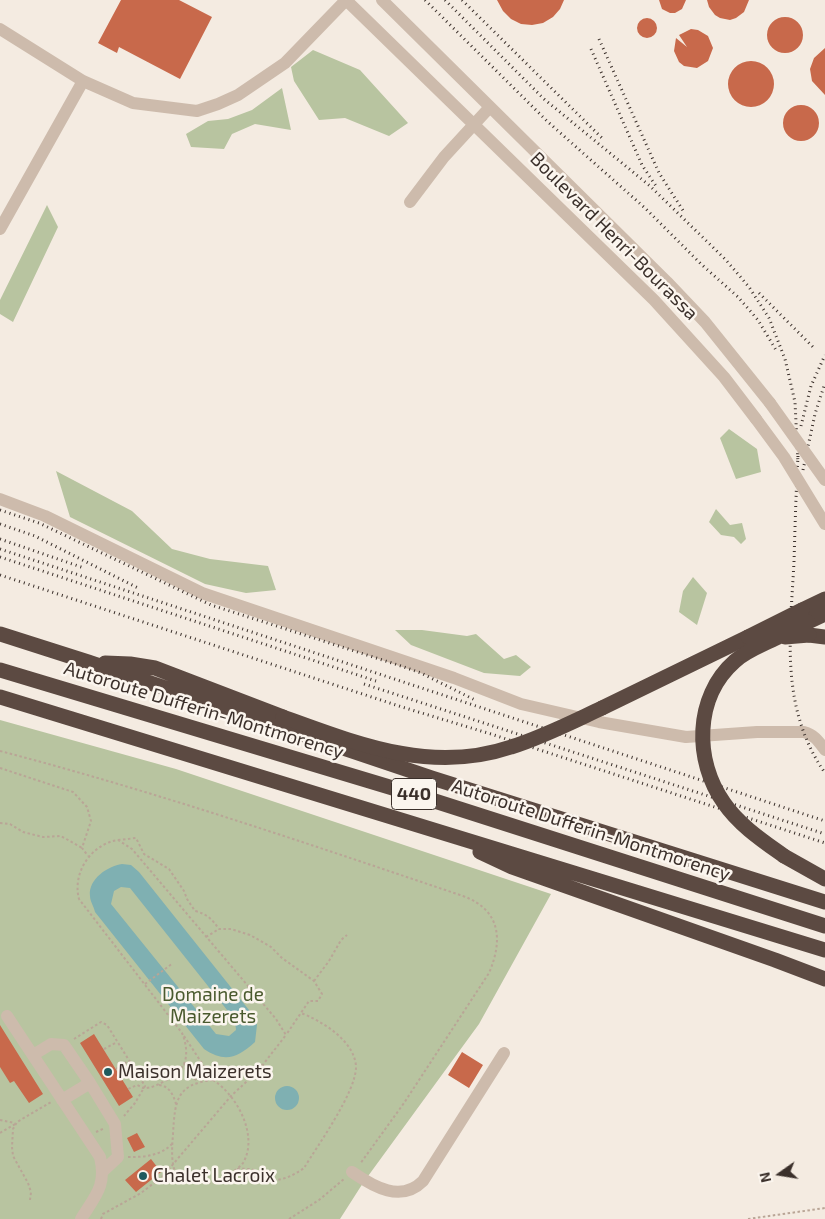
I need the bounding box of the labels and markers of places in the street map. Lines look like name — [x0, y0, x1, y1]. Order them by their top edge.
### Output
place label: Maison Maizerets — [118, 1061, 272, 1083]
marker: Maison Maizerets — [102, 1066, 114, 1078]
place label: Chalet Lacroix — [153, 1165, 275, 1187]
marker: Chalet Lacroix — [137, 1170, 149, 1182]

